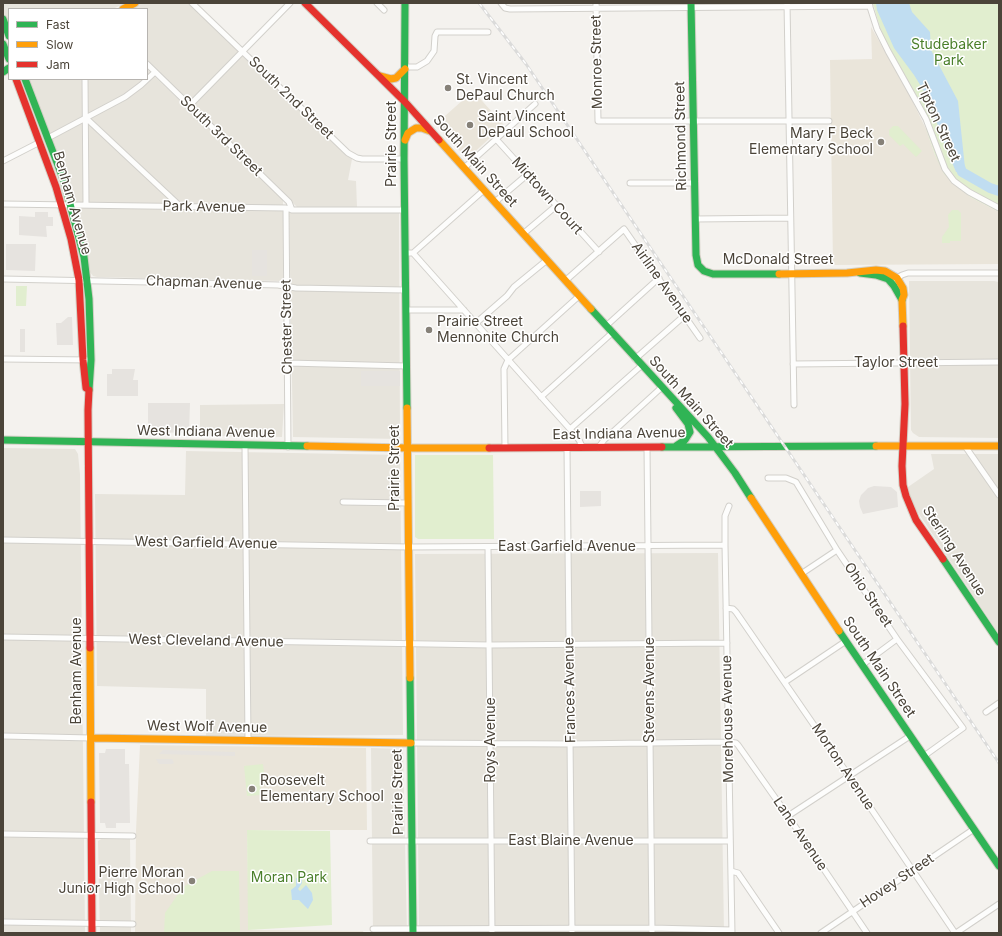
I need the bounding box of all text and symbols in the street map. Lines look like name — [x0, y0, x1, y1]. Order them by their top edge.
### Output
legend — [8, 8, 148, 80]
street label: Monroe Street — [588, 15, 606, 109]
text: Fast — [46, 17, 70, 32]
text: Slow — [46, 37, 73, 52]
park label: Studebaker Park — [911, 37, 987, 70]
street label: South 2nd Street — [245, 53, 337, 143]
text: Jam — [46, 57, 70, 72]
place label: St. Vincent DePaul Church — [456, 72, 555, 104]
street label: Tipton Street — [912, 80, 964, 164]
street label: Richmond Street — [672, 81, 690, 191]
marker: St. Vincent DePaul Church — [443, 83, 453, 93]
street label: South 3rd Street — [176, 92, 266, 180]
street label: Prairie Street — [384, 101, 400, 187]
place label: Saint Vincent DePaul School — [478, 109, 574, 142]
street label: South Main Street — [429, 112, 521, 210]
marker: Saint Vincent DePaul School — [465, 120, 475, 130]
place label: Mary F Beck Elementary School — [749, 126, 873, 158]
marker: Mary F Beck Elementary School — [876, 137, 886, 147]
street label: Benham Avenue — [49, 149, 95, 257]
street label: Midtown Court — [508, 154, 586, 238]
street label: Park Avenue — [162, 198, 246, 216]
street label: Airline Avenue — [628, 239, 696, 327]
street label: McDonald Street — [723, 252, 833, 268]
street label: Chapman Avenue — [146, 273, 262, 293]
street label: Chester Street — [278, 279, 296, 375]
place label: Prairie Street Mennonite Church — [437, 314, 559, 346]
marker: Prairie Street Mennonite Church — [424, 325, 434, 335]
street label: South Main Street — [645, 353, 737, 451]
street label: Taylor Street — [854, 355, 938, 371]
street label: West Indiana Avenue — [137, 422, 275, 442]
street label: East Indiana Avenue — [552, 424, 686, 444]
street label: Prairie Street — [387, 425, 403, 511]
street label: Sterling Avenue — [919, 503, 989, 599]
street label: West Garfield Avenue — [134, 533, 278, 553]
street label: East Garfield Avenue — [498, 539, 636, 555]
street label: Ohio Street — [840, 560, 896, 630]
street label: South Main Street — [839, 613, 919, 721]
street label: Benham Avenue — [69, 617, 85, 725]
street label: West Cleveland Avenue — [128, 631, 284, 651]
street label: Frances Avenue — [561, 637, 579, 743]
street label: Stevens Avenue — [642, 637, 658, 743]
street label: Morehouse Avenue — [718, 655, 738, 783]
street label: Roys Avenue — [483, 697, 499, 783]
street label: West Wolf Avenue — [147, 718, 267, 736]
street label: Morton Avenue — [808, 721, 878, 813]
street label: Prairie Street — [389, 749, 407, 835]
place label: Roosevelt Elementary School — [260, 773, 384, 806]
marker: Roosevelt Elementary School — [247, 784, 257, 794]
street label: Lane Avenue — [769, 794, 831, 874]
street label: East Blaine Avenue — [508, 833, 634, 849]
street label: Hovey Street — [857, 850, 937, 912]
place label: Pierre Moran Junior High School — [58, 865, 184, 898]
park label: Moran Park — [251, 870, 327, 886]
marker: Pierre Moran Junior High School — [187, 876, 197, 886]

